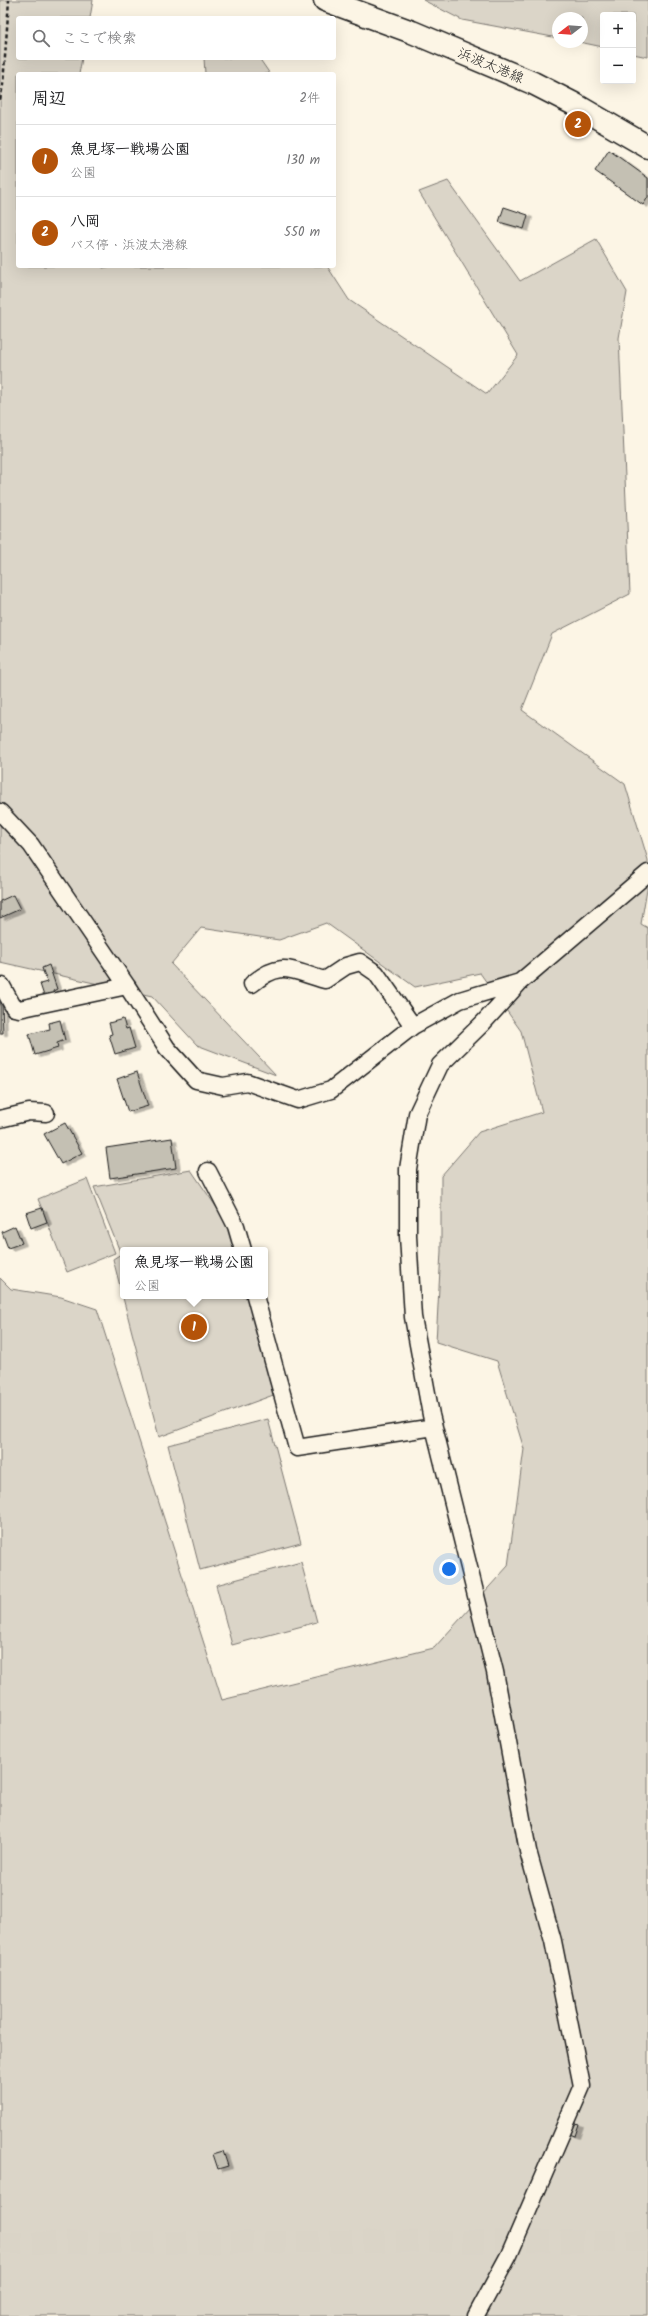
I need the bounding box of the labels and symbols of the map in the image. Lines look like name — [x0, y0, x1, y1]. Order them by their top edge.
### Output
north arrow — [552, 12, 588, 48]
street label: 浜波太港線 — [454, 42, 527, 90]
pin: 2 — [565, 109, 591, 139]
pin: 1 — [181, 1312, 207, 1342]
your location — [439, 1559, 459, 1579]

